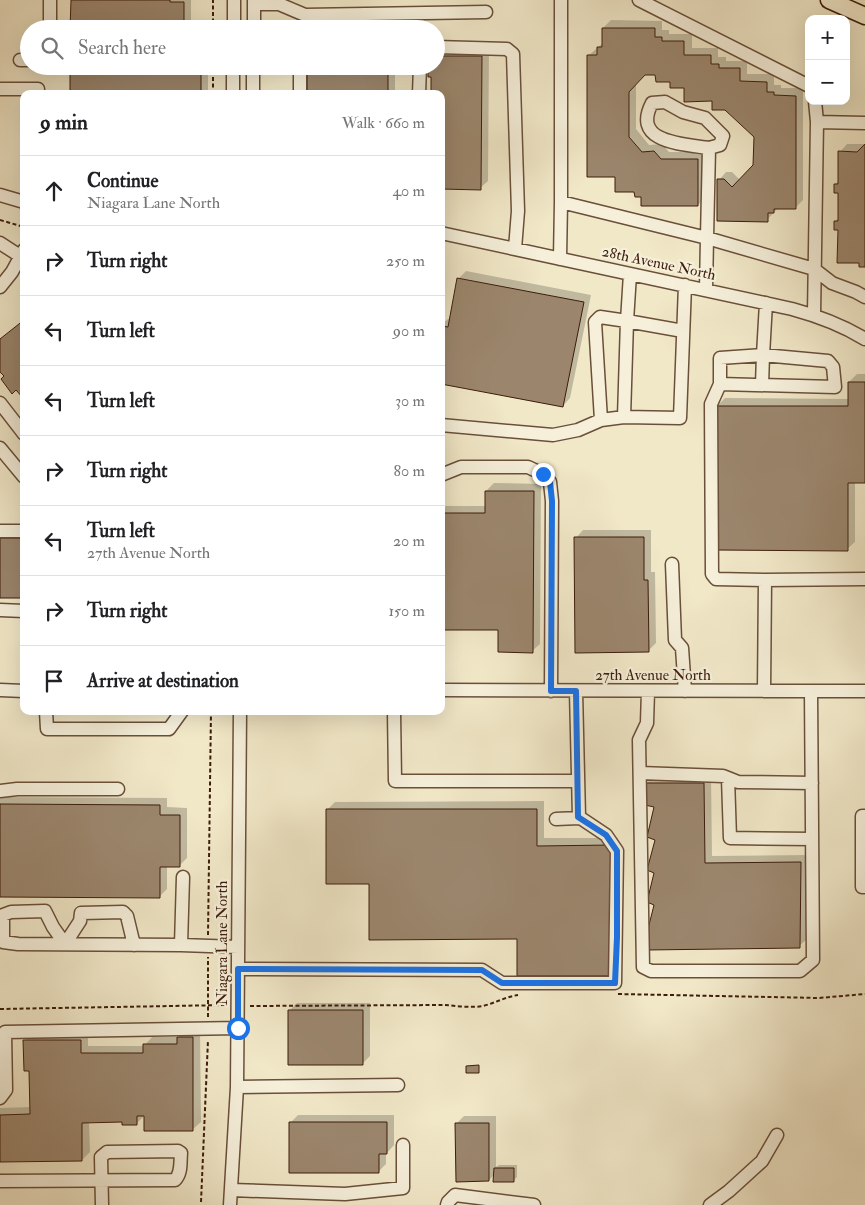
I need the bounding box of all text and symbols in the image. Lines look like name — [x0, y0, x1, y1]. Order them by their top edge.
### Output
map controls — [805, 15, 850, 105]
button: + — [805, 15, 850, 60]
search box — [20, 20, 445, 75]
icon: search — [38, 34, 66, 62]
text: Search here — [78, 36, 166, 60]
button: − — [805, 60, 850, 105]
text: 9 min — [40, 109, 88, 136]
text: Walk · 660 m — [342, 113, 425, 133]
text: Continue — [87, 169, 158, 193]
icon: ahead — [40, 177, 68, 205]
text: 40 m — [392, 181, 425, 201]
text: Niagara Lane North — [87, 193, 220, 213]
street label: 28th Avenue North — [600, 242, 718, 285]
icon: right — [40, 247, 68, 275]
text: Turn right — [87, 249, 167, 273]
text: 250 m — [386, 251, 425, 271]
icon: left — [40, 317, 68, 345]
text: Turn left — [87, 319, 155, 343]
text: 90 m — [393, 321, 425, 341]
icon: left — [40, 387, 68, 415]
text: Turn left — [87, 389, 155, 413]
text: 30 m — [395, 391, 425, 411]
icon: right — [40, 457, 68, 485]
text: Turn right — [87, 459, 167, 483]
text: 80 m — [394, 461, 425, 481]
route end — [532, 463, 555, 486]
text: Turn left — [87, 519, 155, 543]
icon: left — [40, 527, 68, 555]
text: 20 m — [393, 531, 425, 551]
text: 27th Avenue North — [87, 543, 210, 563]
icon: right — [40, 597, 68, 625]
text: Turn right — [87, 599, 167, 623]
text: 150 m — [388, 601, 425, 621]
street label: 27th Avenue North — [595, 666, 711, 685]
icon: arrive — [40, 667, 68, 695]
text: Arrive at destination — [87, 669, 239, 693]
street label: Niagara Lane North — [213, 880, 232, 1005]
route start — [227, 1017, 250, 1040]

